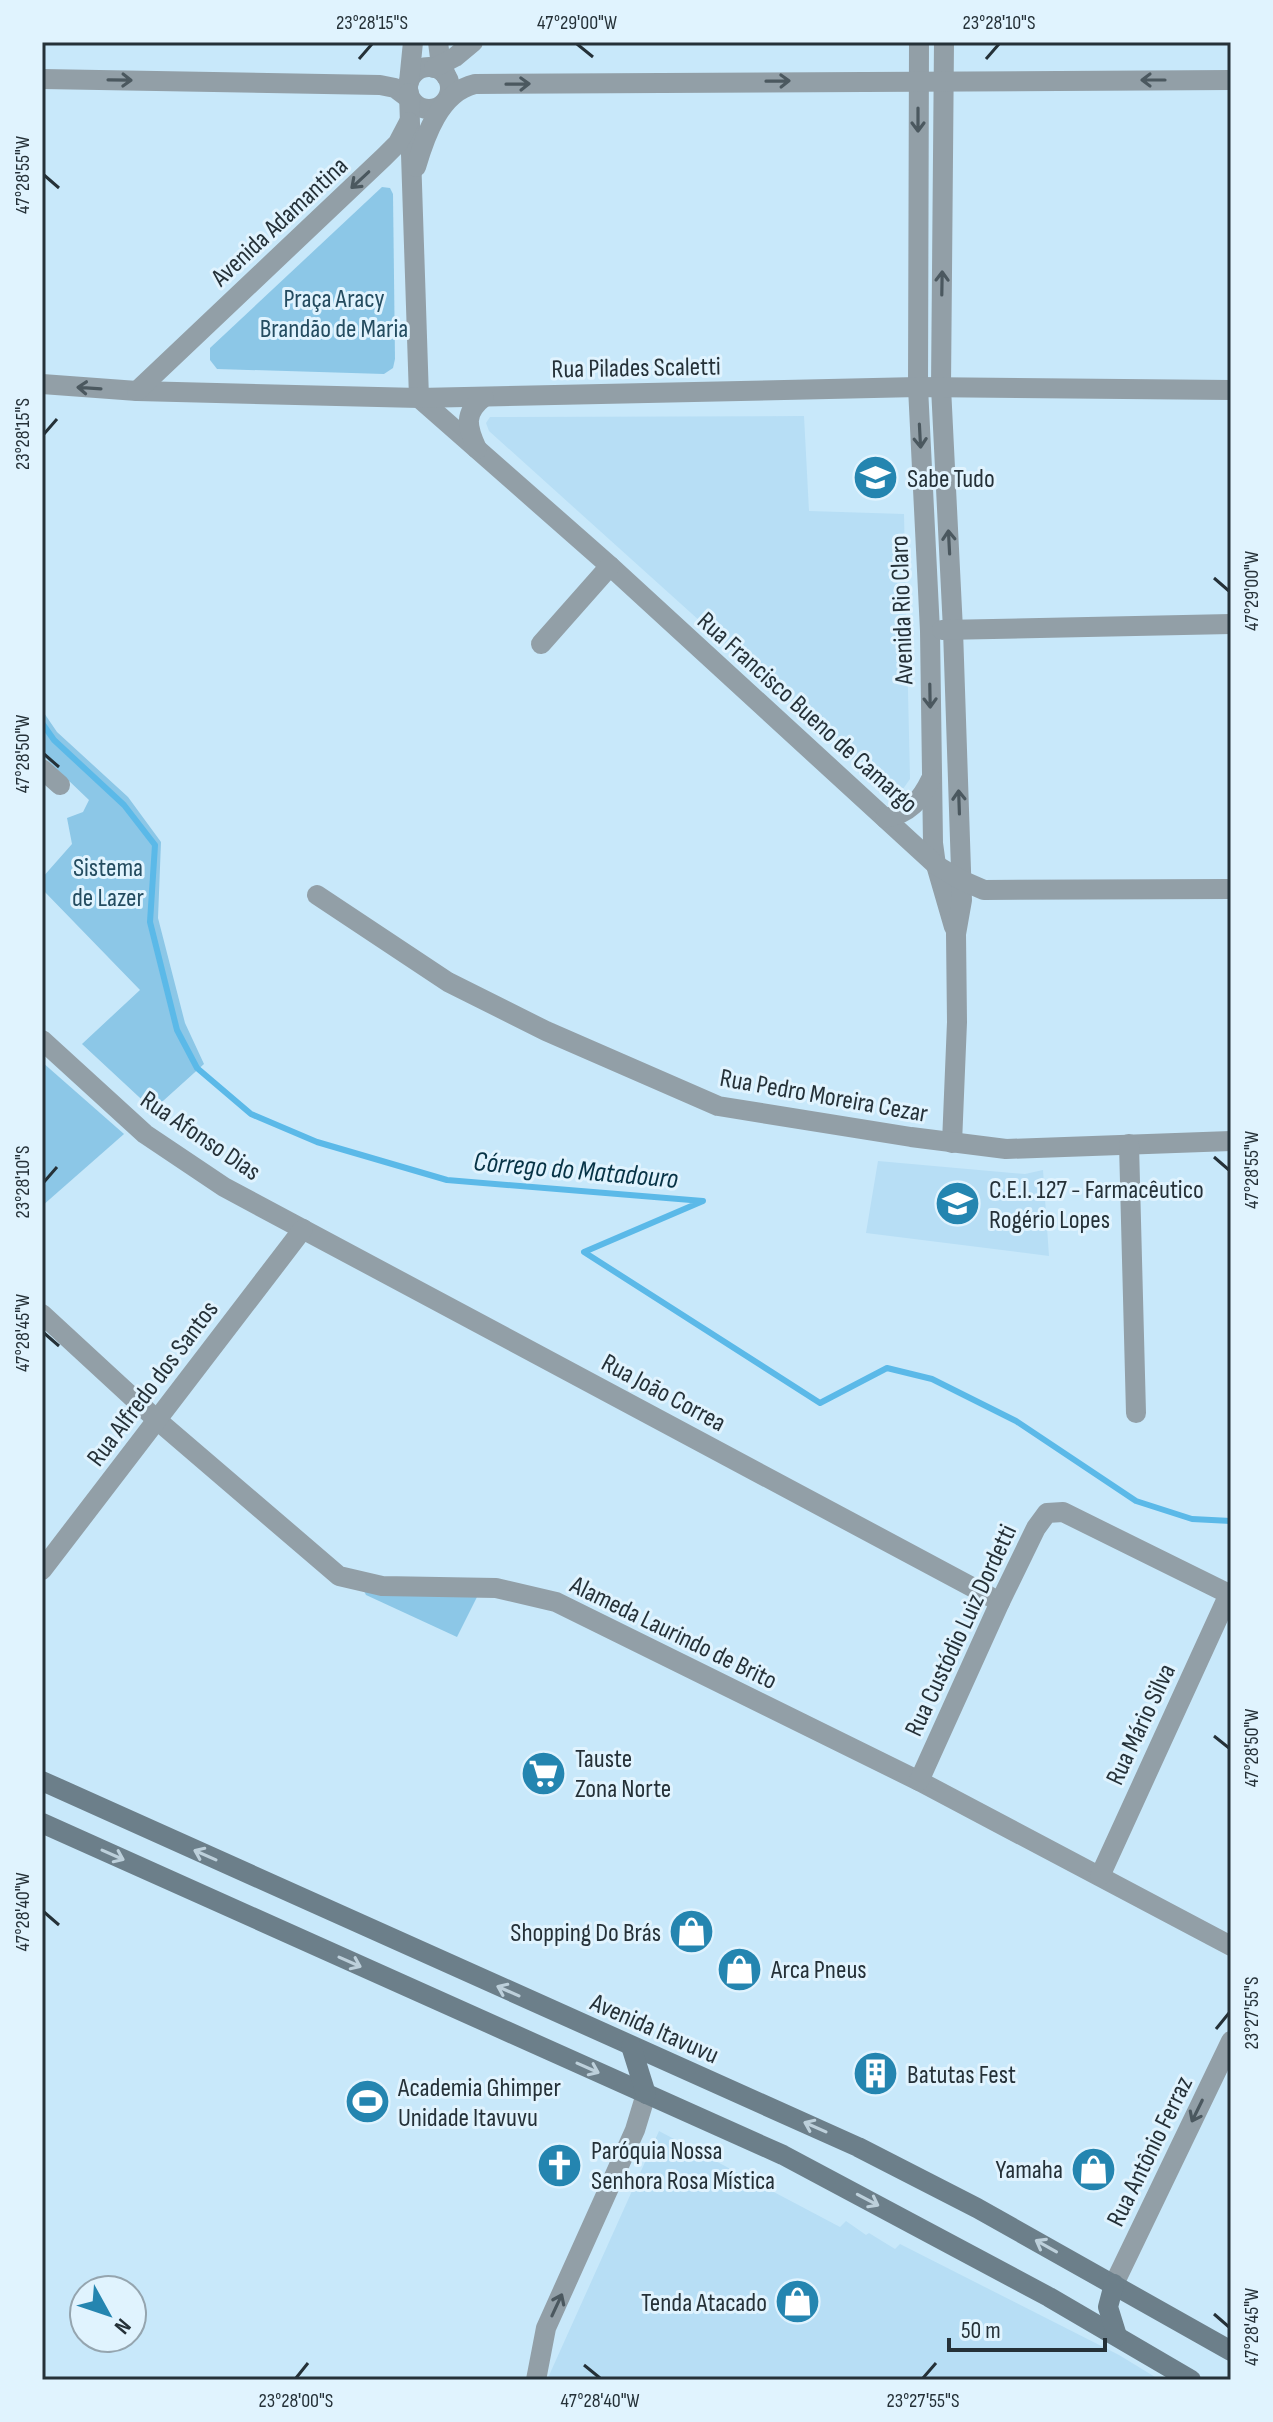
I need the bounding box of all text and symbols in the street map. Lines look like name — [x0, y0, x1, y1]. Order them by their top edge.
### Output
text: 23°28'15"S — [336, 11, 408, 35]
text: 47°29'00"W — [537, 11, 617, 35]
text: 23°28'10"S — [963, 11, 1035, 35]
one-way arrow — [106, 72, 133, 88]
one-way arrow — [1140, 72, 1167, 88]
one-way arrow — [764, 74, 791, 89]
one-way arrow — [504, 76, 531, 92]
one-way arrow — [910, 106, 926, 133]
text: 47°28'55"W — [11, 136, 35, 214]
street label: Avenida Adamantina — [205, 151, 355, 294]
one-way arrow — [350, 170, 370, 189]
one-way arrow — [934, 270, 949, 297]
park label: Praça Aracy Brandão de Maria — [260, 284, 408, 345]
street label: Rua Pilades Scaletti — [551, 352, 721, 385]
one-way arrow — [76, 380, 103, 395]
text: 23°28'15"S — [11, 398, 35, 470]
one-way arrow — [913, 422, 928, 449]
school or university icon: Sabe Tudo — [852, 454, 900, 502]
place label: Sabe Tudo — [907, 464, 995, 495]
one-way arrow — [941, 529, 956, 556]
street label: Avenida Rio Claro — [884, 535, 921, 686]
text: 47°29'00"W — [1240, 551, 1264, 631]
street label: Rua Francisco Bueno de Camargo — [690, 606, 924, 820]
one-way arrow — [922, 682, 938, 709]
text: 47°28'50"W — [11, 715, 35, 793]
one-way arrow — [951, 789, 966, 816]
park label: Sistema de Lazer — [72, 853, 145, 914]
street label: Rua Pedro Moreira Cezar — [717, 1063, 931, 1130]
street label: Rua Afonso Dias — [134, 1085, 266, 1188]
text: 47°28'55"W — [1240, 1131, 1264, 1209]
water label: Córrego do Matadouro — [472, 1145, 680, 1196]
text: 23°28'10"S — [11, 1146, 35, 1218]
place label: C.E.I. 127 - Farmacêutico Rogério Lopes — [989, 1175, 1204, 1236]
school or university icon: C.E.I. 127 - Farmacêutico Rogério Lopes — [934, 1180, 982, 1228]
text: 47°28'45"W — [11, 1294, 35, 1372]
street label: Rua Alfredo dos Santos — [81, 1295, 226, 1473]
street label: Rua João Correa — [596, 1348, 731, 1439]
street label: Rua Custódio Luiz Dordetti — [899, 1520, 1024, 1741]
street label: Alameda Laurindo de Brito — [564, 1569, 782, 1697]
street label: Rua Mário Silva — [1100, 1659, 1183, 1790]
text: 47°28'50"W — [1240, 1709, 1264, 1787]
place label: Tauste Zona Norte — [575, 1744, 671, 1805]
supermarket icon: Tauste Zona Norte — [520, 1749, 568, 1797]
one-way arrow — [193, 1846, 218, 1861]
one-way arrow — [101, 1848, 125, 1863]
text: 47°28'40"W — [11, 1872, 35, 1952]
shop icon: Shopping Do Brás — [668, 1908, 716, 1956]
place label: Shopping Do Brás — [510, 1918, 661, 1949]
shop icon: Arca Pneus — [716, 1945, 764, 1993]
place label: Arca Pneus — [770, 1955, 867, 1986]
one-way arrow — [337, 1956, 362, 1971]
text: 23°27'55"S — [1240, 1976, 1264, 2050]
one-way arrow — [497, 1983, 521, 1998]
street label: Avenida Itavuvu — [585, 1987, 723, 2071]
building icon: Batutas Fest — [852, 2050, 900, 2098]
place label: Batutas Fest — [907, 2060, 1016, 2091]
one-way arrow — [575, 2061, 600, 2076]
street label: Rua Antônio Ferraz — [1101, 2072, 1200, 2232]
place label: Academia Ghimper Unidade Itavuvu — [397, 2073, 561, 2134]
sports icon: Academia Ghimper Unidade Itavuvu — [343, 2078, 391, 2126]
one-way arrow — [1189, 2099, 1204, 2123]
one-way arrow — [803, 2119, 828, 2134]
place label: Paróquia Nossa Senhora Rosa Mística — [591, 2136, 775, 2197]
church icon: Paróquia Nossa Senhora Rosa Mística — [536, 2141, 584, 2189]
shop icon: Yamaha — [1070, 2145, 1118, 2193]
place label: Yamaha — [995, 2155, 1063, 2186]
one-way arrow — [856, 2193, 880, 2209]
one-way arrow — [1035, 2238, 1058, 2254]
north arrow — [68, 2274, 148, 2354]
shop icon: Tenda Atacado — [774, 2278, 822, 2326]
place label: Tenda Atacado — [641, 2288, 767, 2319]
text: 47°28'45"W — [1240, 2288, 1264, 2366]
one-way arrow — [550, 2294, 565, 2318]
scale bar — [949, 2302, 1105, 2352]
text: N — [108, 2313, 136, 2339]
text: 50 m — [961, 2316, 1001, 2345]
text: 23°28'00"S — [259, 2389, 333, 2413]
text: 47°28'40"W — [560, 2389, 640, 2413]
text: 23°27'55"S — [886, 2389, 960, 2413]

